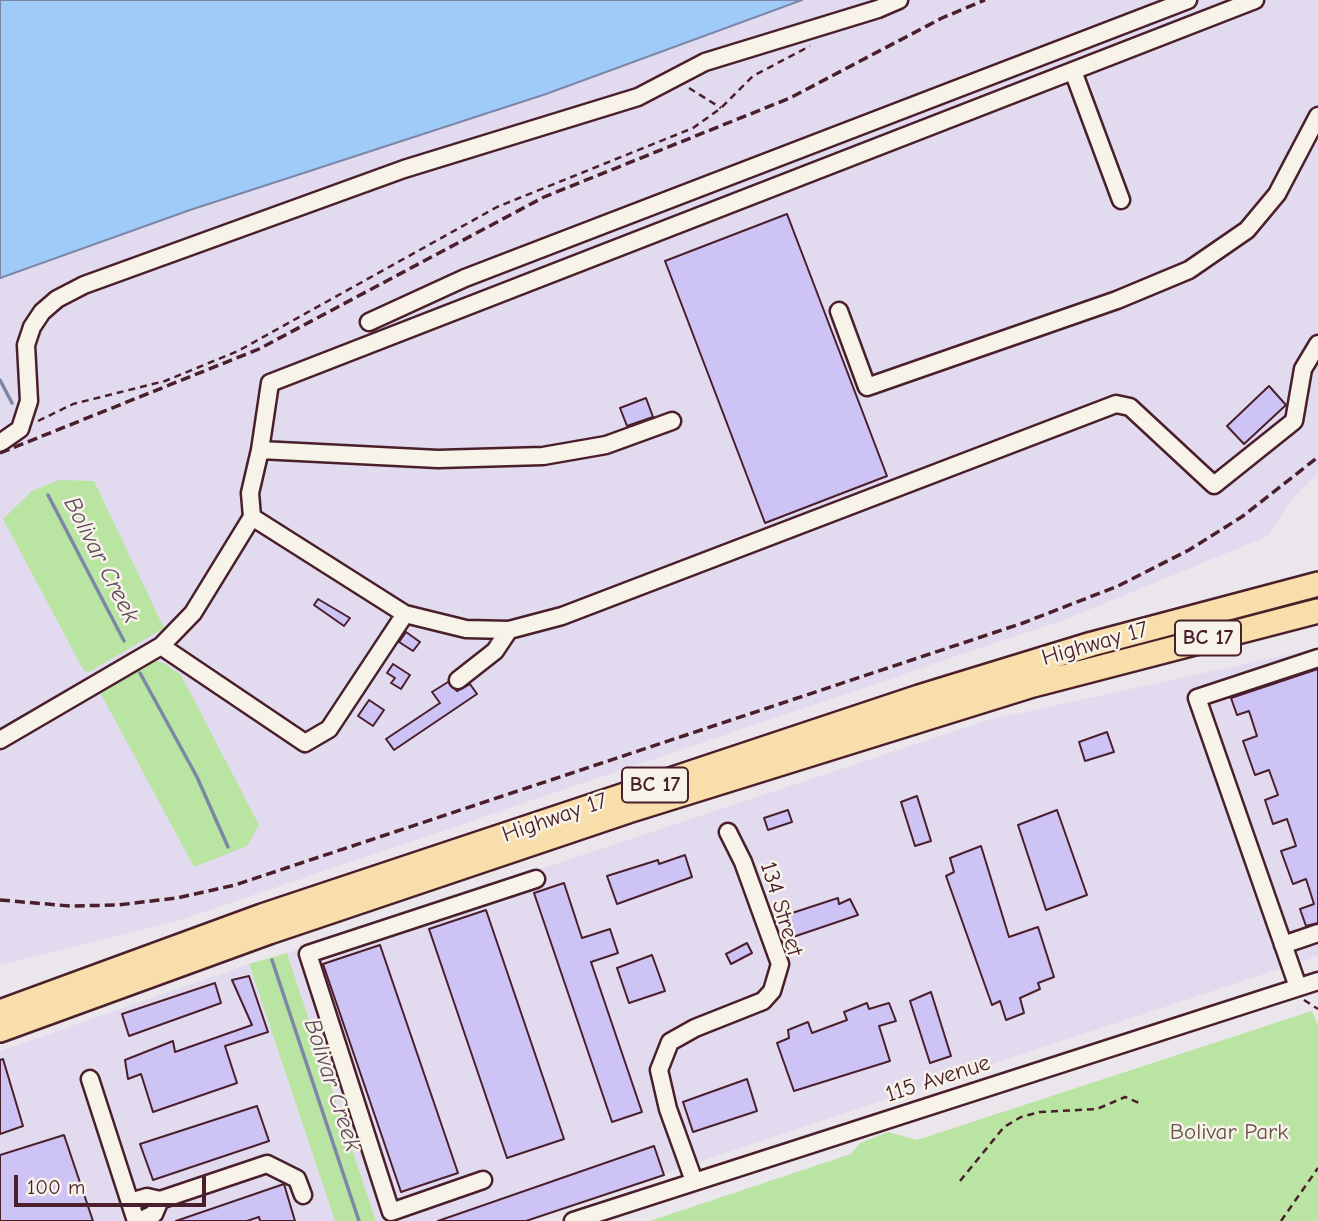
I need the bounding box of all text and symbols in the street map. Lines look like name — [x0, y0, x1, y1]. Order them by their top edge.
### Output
water label: Bolivar Creek — [57, 492, 145, 628]
street label: Highway 17 — [1039, 616, 1151, 672]
road number: BC 17 — [1175, 620, 1241, 656]
road number: BC 17 — [622, 768, 688, 802]
street label: Highway 17 — [499, 787, 611, 849]
street label: 134 Street — [754, 859, 808, 959]
water label: Bolivar Creek — [297, 1015, 367, 1155]
street label: 115 Avenue — [882, 1049, 994, 1109]
park label: Bolivar Park — [1170, 1118, 1288, 1146]
scale bar — [18, 1162, 210, 1206]
text: 100 m — [27, 1175, 85, 1199]

